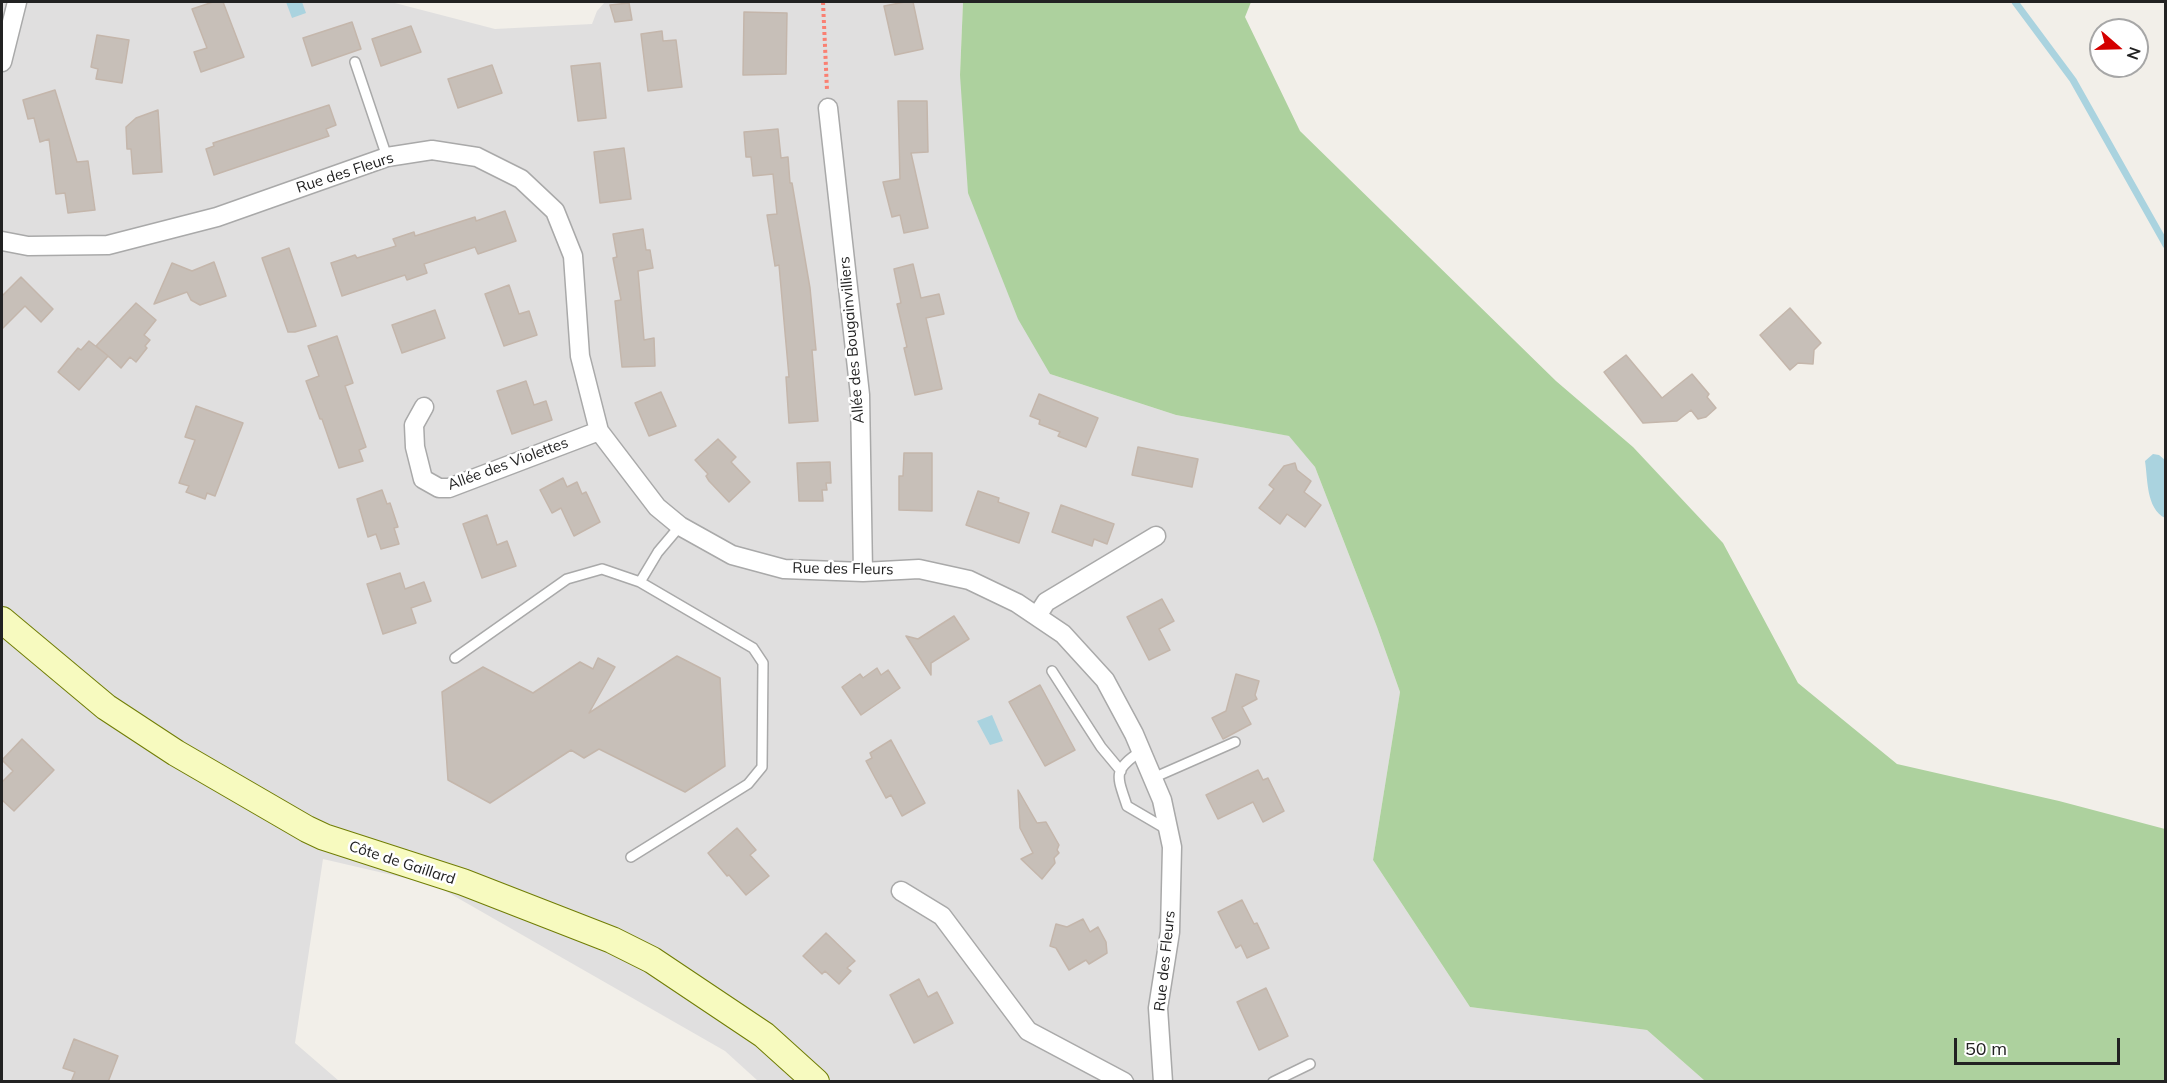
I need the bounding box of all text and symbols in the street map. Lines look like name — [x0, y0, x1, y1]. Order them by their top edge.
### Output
north arrow — [2089, 18, 2149, 78]
text: N — [2123, 44, 2146, 63]
street label: Rue des Fleurs — [294, 149, 396, 197]
street label: Allée des Bougainvilliers — [836, 256, 868, 424]
street label: Allée des Violettes — [445, 434, 571, 494]
street label: Rue des Fleurs — [792, 559, 894, 579]
street label: Côte de Gaillard — [347, 837, 457, 889]
street label: Rue des Fleurs — [1151, 910, 1179, 1012]
scale bar — [1957, 1026, 2124, 1064]
text: 50 m — [1965, 1037, 2007, 1060]

